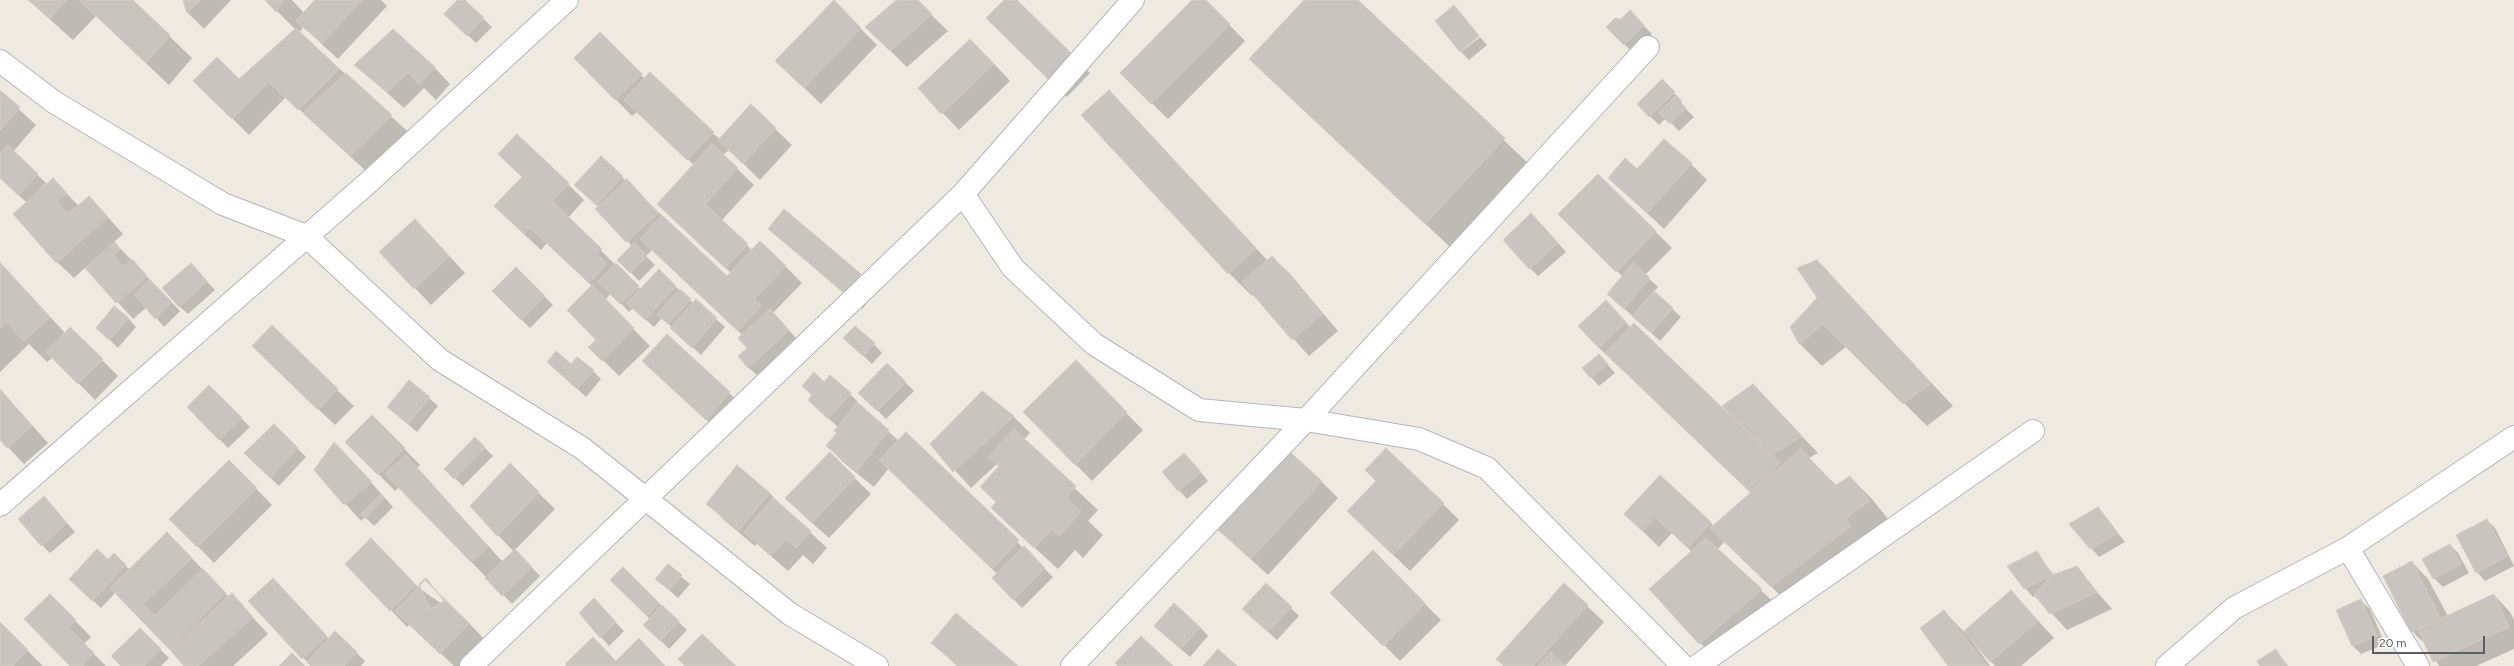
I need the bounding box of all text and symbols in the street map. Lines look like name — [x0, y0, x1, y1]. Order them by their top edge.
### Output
scale bar — [2374, 628, 2487, 654]
text: 20 m — [2379, 636, 2407, 650]

